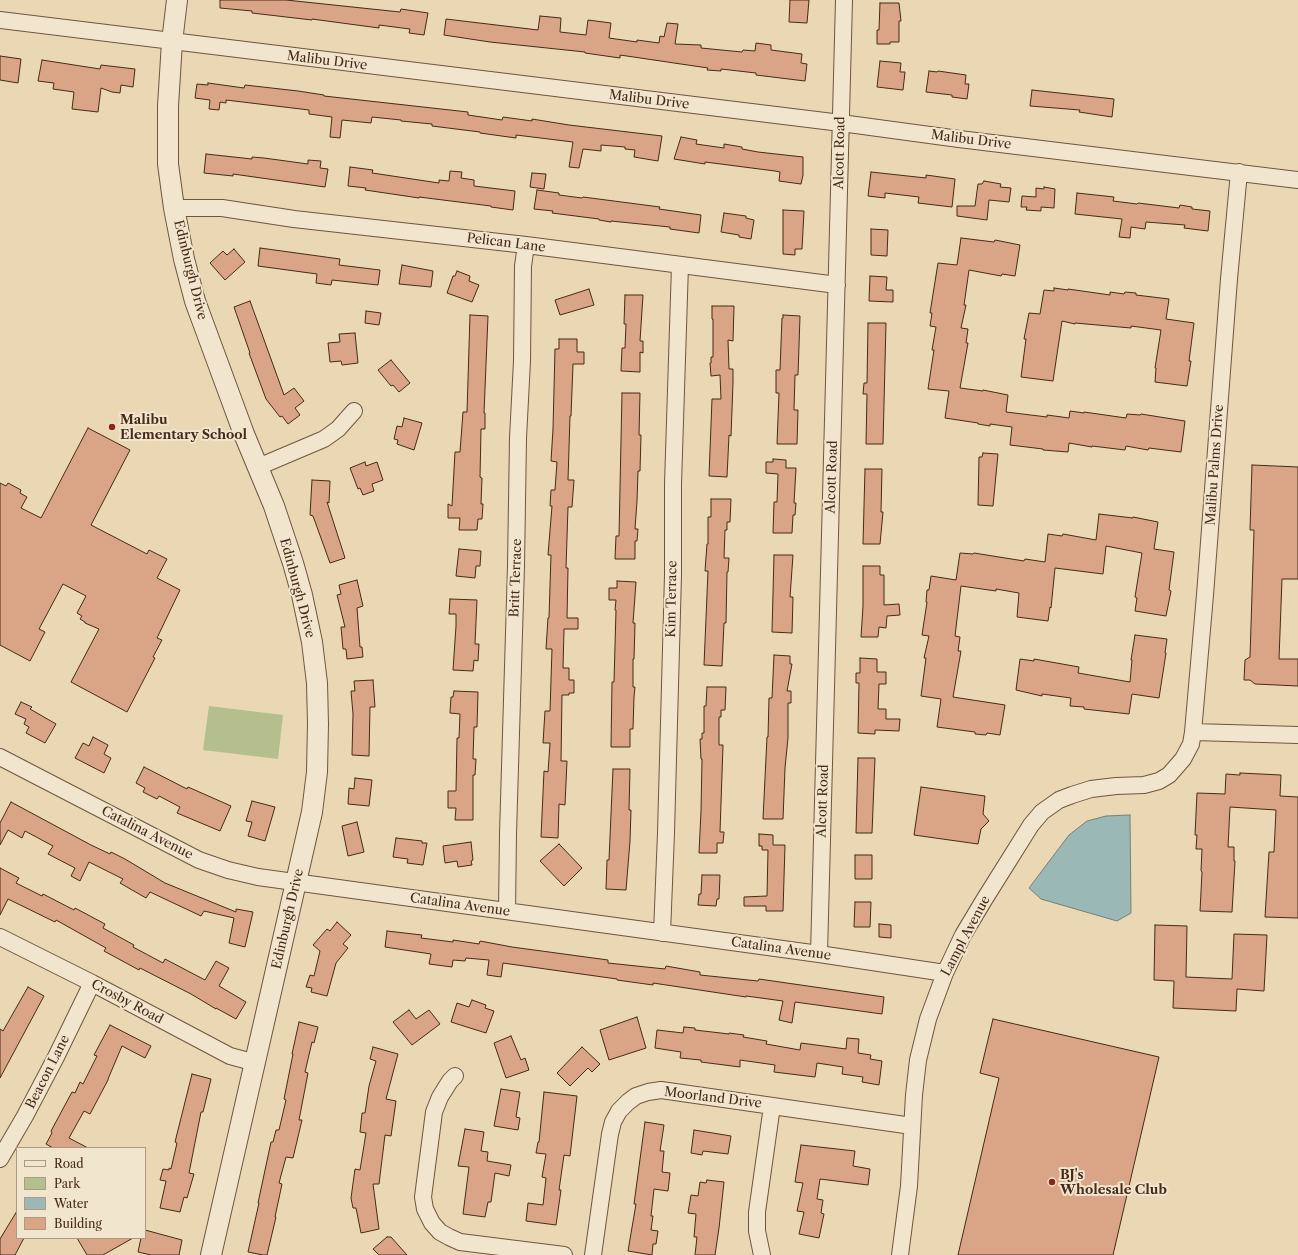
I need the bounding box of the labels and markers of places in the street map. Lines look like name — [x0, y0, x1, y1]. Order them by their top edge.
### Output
place label: Malibu Elementary School — [120, 412, 247, 443]
marker: Malibu Elementary School — [107, 422, 117, 432]
place label: BJ's Wholesale Club — [1060, 1167, 1167, 1198]
marker: BJ's Wholesale Club — [1047, 1177, 1057, 1187]

